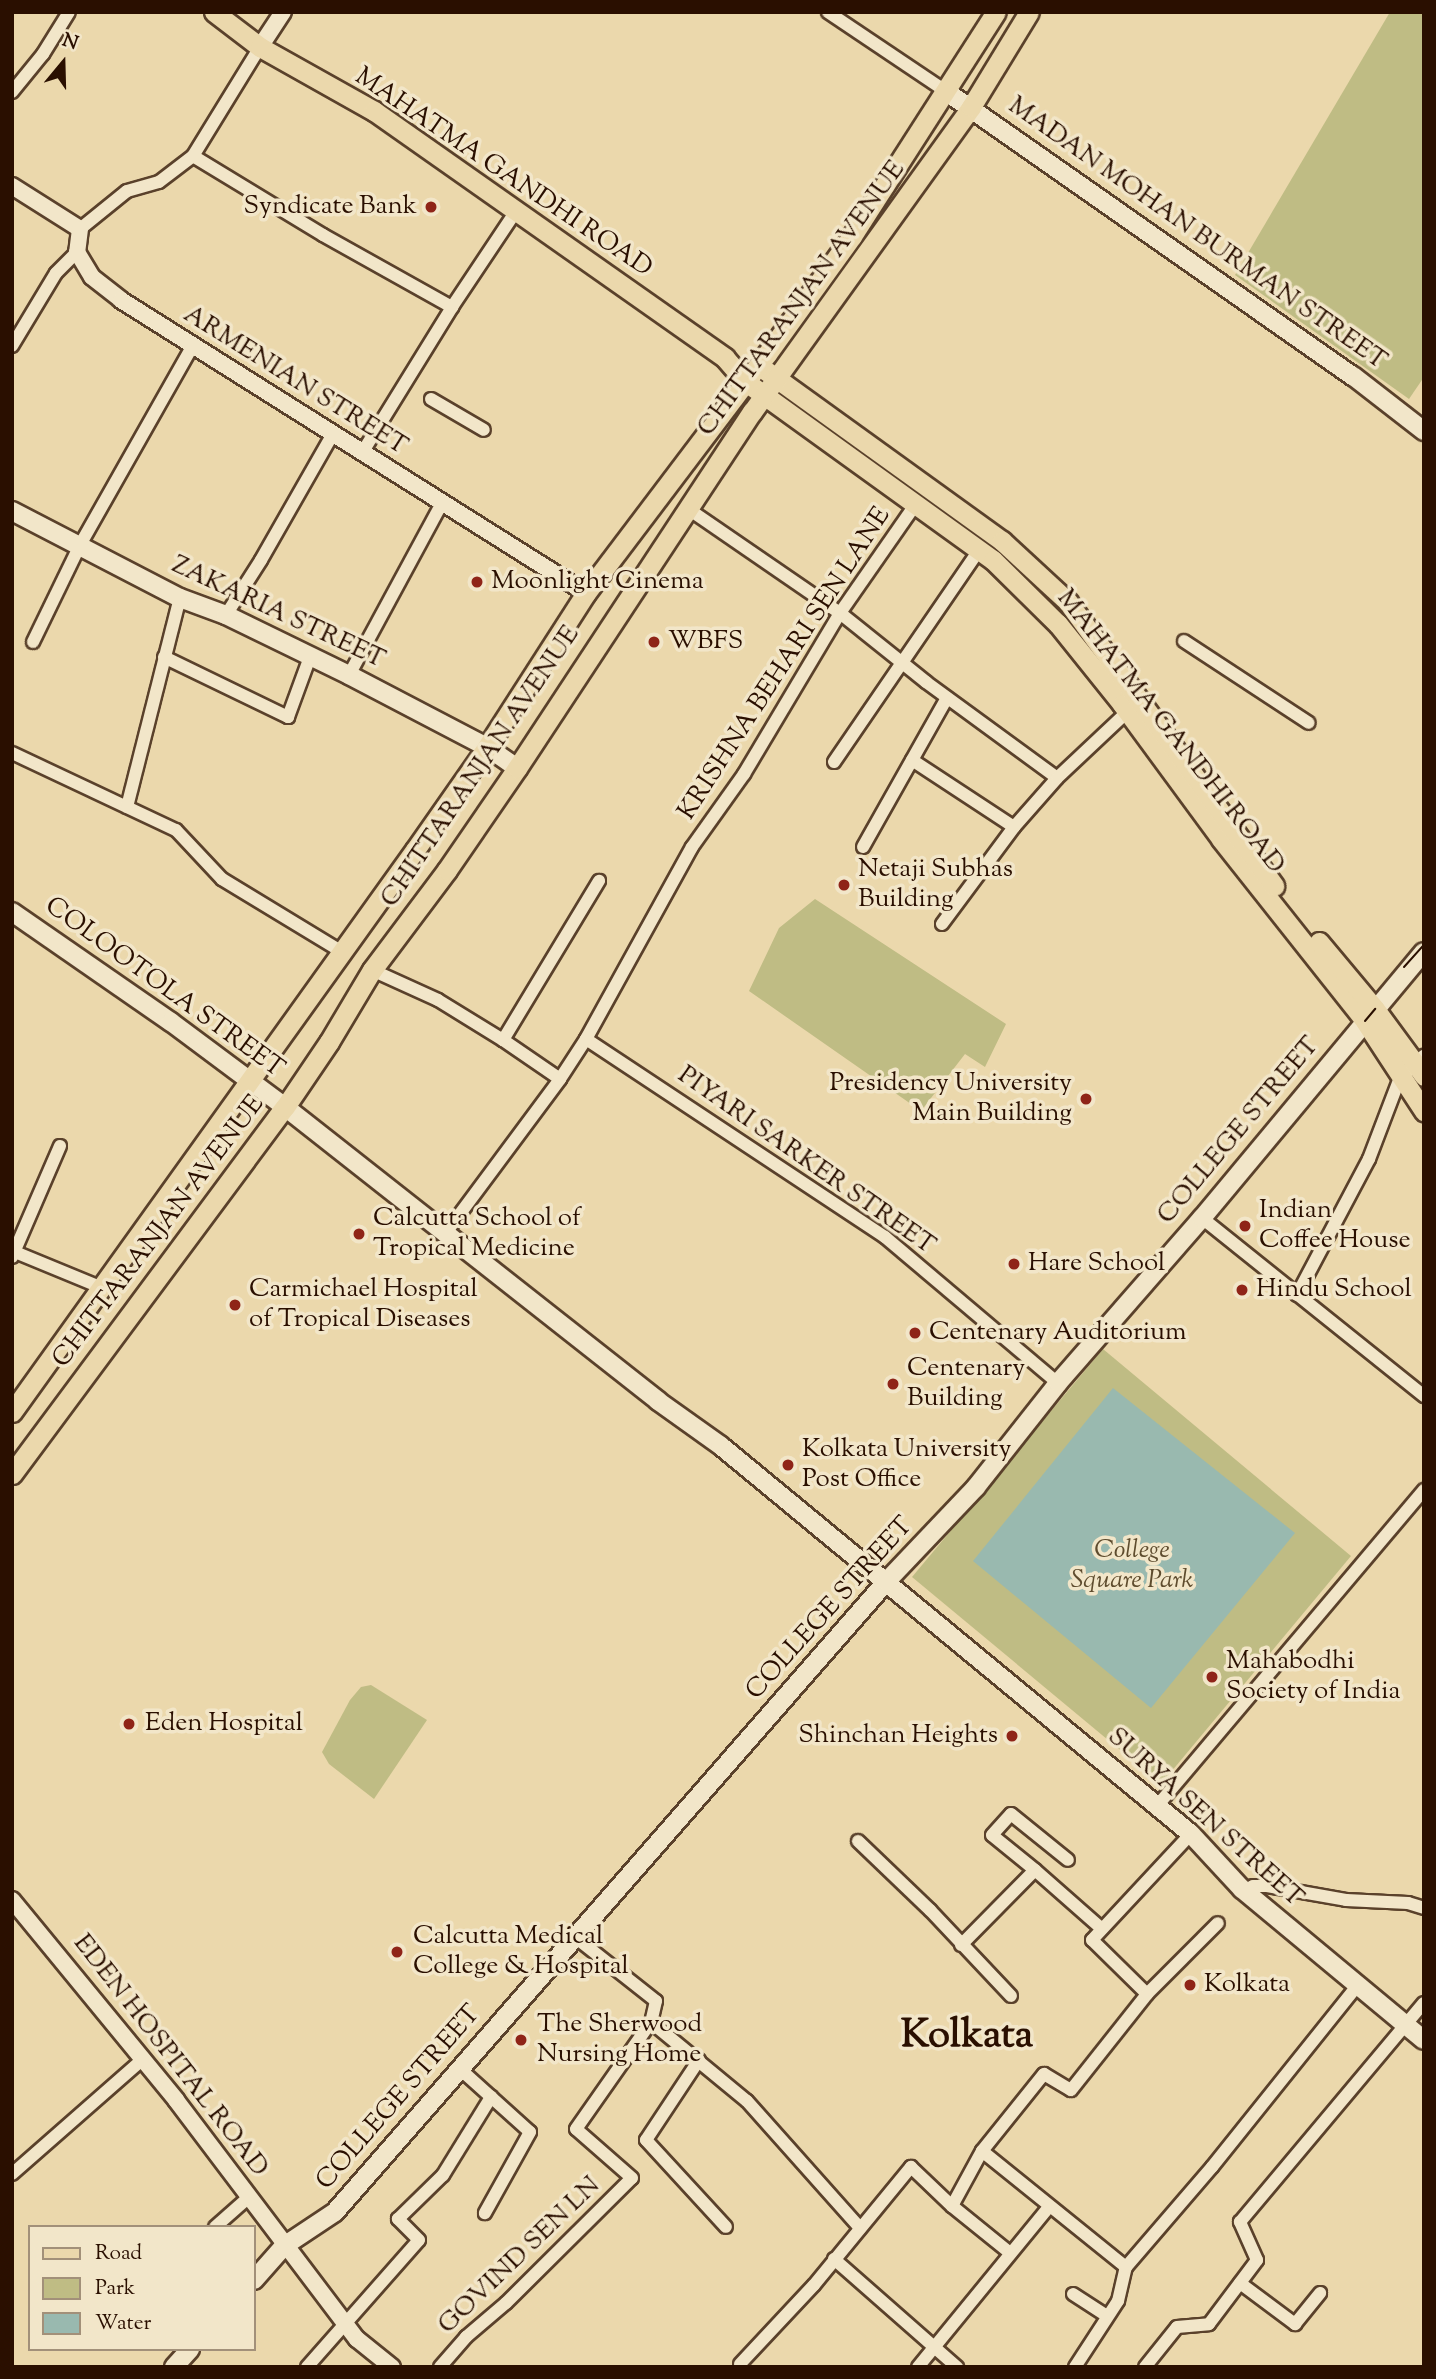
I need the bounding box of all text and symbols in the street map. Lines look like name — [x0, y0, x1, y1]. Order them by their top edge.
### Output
text: N — [58, 27, 82, 58]
north arrow — [28, 28, 98, 98]
street label: MAHATMA GANDHI ROAD — [348, 62, 658, 284]
street label: MADAN MOHAN BURMAN STREET — [1002, 91, 1392, 377]
street label: CHITTARANJAN AVENUE — [692, 155, 912, 443]
place label: Syndicate Bank — [244, 191, 417, 223]
marker: Syndicate Bank — [423, 199, 439, 215]
street label: ARMENIAN STREET — [177, 299, 413, 463]
street label: KRISHNA BEHARI SEN LANE — [672, 502, 898, 826]
street label: ZAKARIA STREET — [166, 550, 390, 676]
place label: Moonlight Cinema — [491, 566, 704, 598]
marker: Moonlight Cinema — [469, 574, 485, 590]
street label: MAHATMA GANDHI ROAD — [1049, 584, 1291, 880]
street label: CHITTARANJAN AVENUE — [375, 620, 587, 914]
place label: WBFS — [668, 626, 743, 658]
marker: WBFS — [646, 634, 662, 650]
place label: Netaji Subhas Building — [858, 854, 1013, 916]
marker: Netaji Subhas Building — [836, 877, 852, 893]
street label: COLOOTOLA STREET — [38, 891, 290, 1085]
street label: COLLEGE STREET — [1152, 1031, 1326, 1231]
street label: PIYARI SARKER STREET — [671, 1060, 941, 1262]
place label: Presidency University Main Building — [829, 1068, 1072, 1130]
street label: CHITTARANJAN AVENUE — [46, 1090, 272, 1374]
marker: Presidency University Main Building — [1078, 1091, 1094, 1107]
place label: Indian Coffee House — [1259, 1195, 1411, 1256]
place label: Calcutta School of Tropical Medicine — [373, 1203, 581, 1264]
marker: Indian Coffee House — [1237, 1218, 1253, 1234]
marker: Calcutta School of Tropical Medicine — [351, 1226, 367, 1242]
place label: Hare School — [1028, 1248, 1165, 1280]
marker: Hare School — [1006, 1256, 1022, 1272]
place label: Carmichael Hospital of Tropical Diseases — [249, 1274, 478, 1336]
place label: Hindu School — [1256, 1274, 1412, 1306]
marker: Hindu School — [1234, 1282, 1250, 1298]
marker: Carmichael Hospital of Tropical Diseases — [227, 1297, 243, 1313]
place label: Centenary Auditorium — [929, 1317, 1186, 1349]
marker: Centenary Auditorium — [907, 1325, 923, 1341]
place label: Centenary Building — [907, 1353, 1025, 1414]
marker: Centenary Building — [885, 1376, 901, 1392]
place label: Kolkata University Post Office — [802, 1434, 1011, 1496]
marker: Kolkata University Post Office — [780, 1457, 796, 1473]
street label: COLLEGE STREET — [740, 1511, 920, 1707]
park label: College Square Park — [1071, 1535, 1193, 1596]
place label: Mahabodhi Society of India — [1226, 1646, 1401, 1708]
marker: Mahabodhi Society of India — [1204, 1669, 1220, 1685]
place label: Eden Hospital — [145, 1708, 303, 1740]
marker: Eden Hospital — [119, 1714, 139, 1734]
place label: Shinchan Heights — [798, 1720, 998, 1752]
street label: SURYA SEN STREET — [1101, 1722, 1309, 1914]
marker: Shinchan Heights — [1004, 1728, 1020, 1744]
place label: Calcutta Medical College & Hospital — [413, 1921, 629, 1982]
street label: EDEN HOSPITAL ROAD — [66, 1929, 274, 2183]
marker: Calcutta Medical College & Hospital — [387, 1942, 407, 1962]
place label: Kolkata — [1204, 1969, 1290, 2001]
marker: Kolkata — [1182, 1977, 1198, 1993]
street label: COLLEGE STREET — [310, 1999, 488, 2197]
place label: The Sherwood Nursing Home — [537, 2009, 702, 2070]
district label: Kolkata — [901, 2013, 1033, 2061]
marker: The Sherwood Nursing Home — [511, 2030, 531, 2050]
street label: GOVIND SEN LN — [433, 2171, 607, 2341]
legend — [28, 2225, 256, 2351]
text: Road — [95, 2239, 142, 2269]
text: Park — [95, 2274, 135, 2304]
text: Water — [95, 2309, 151, 2339]

